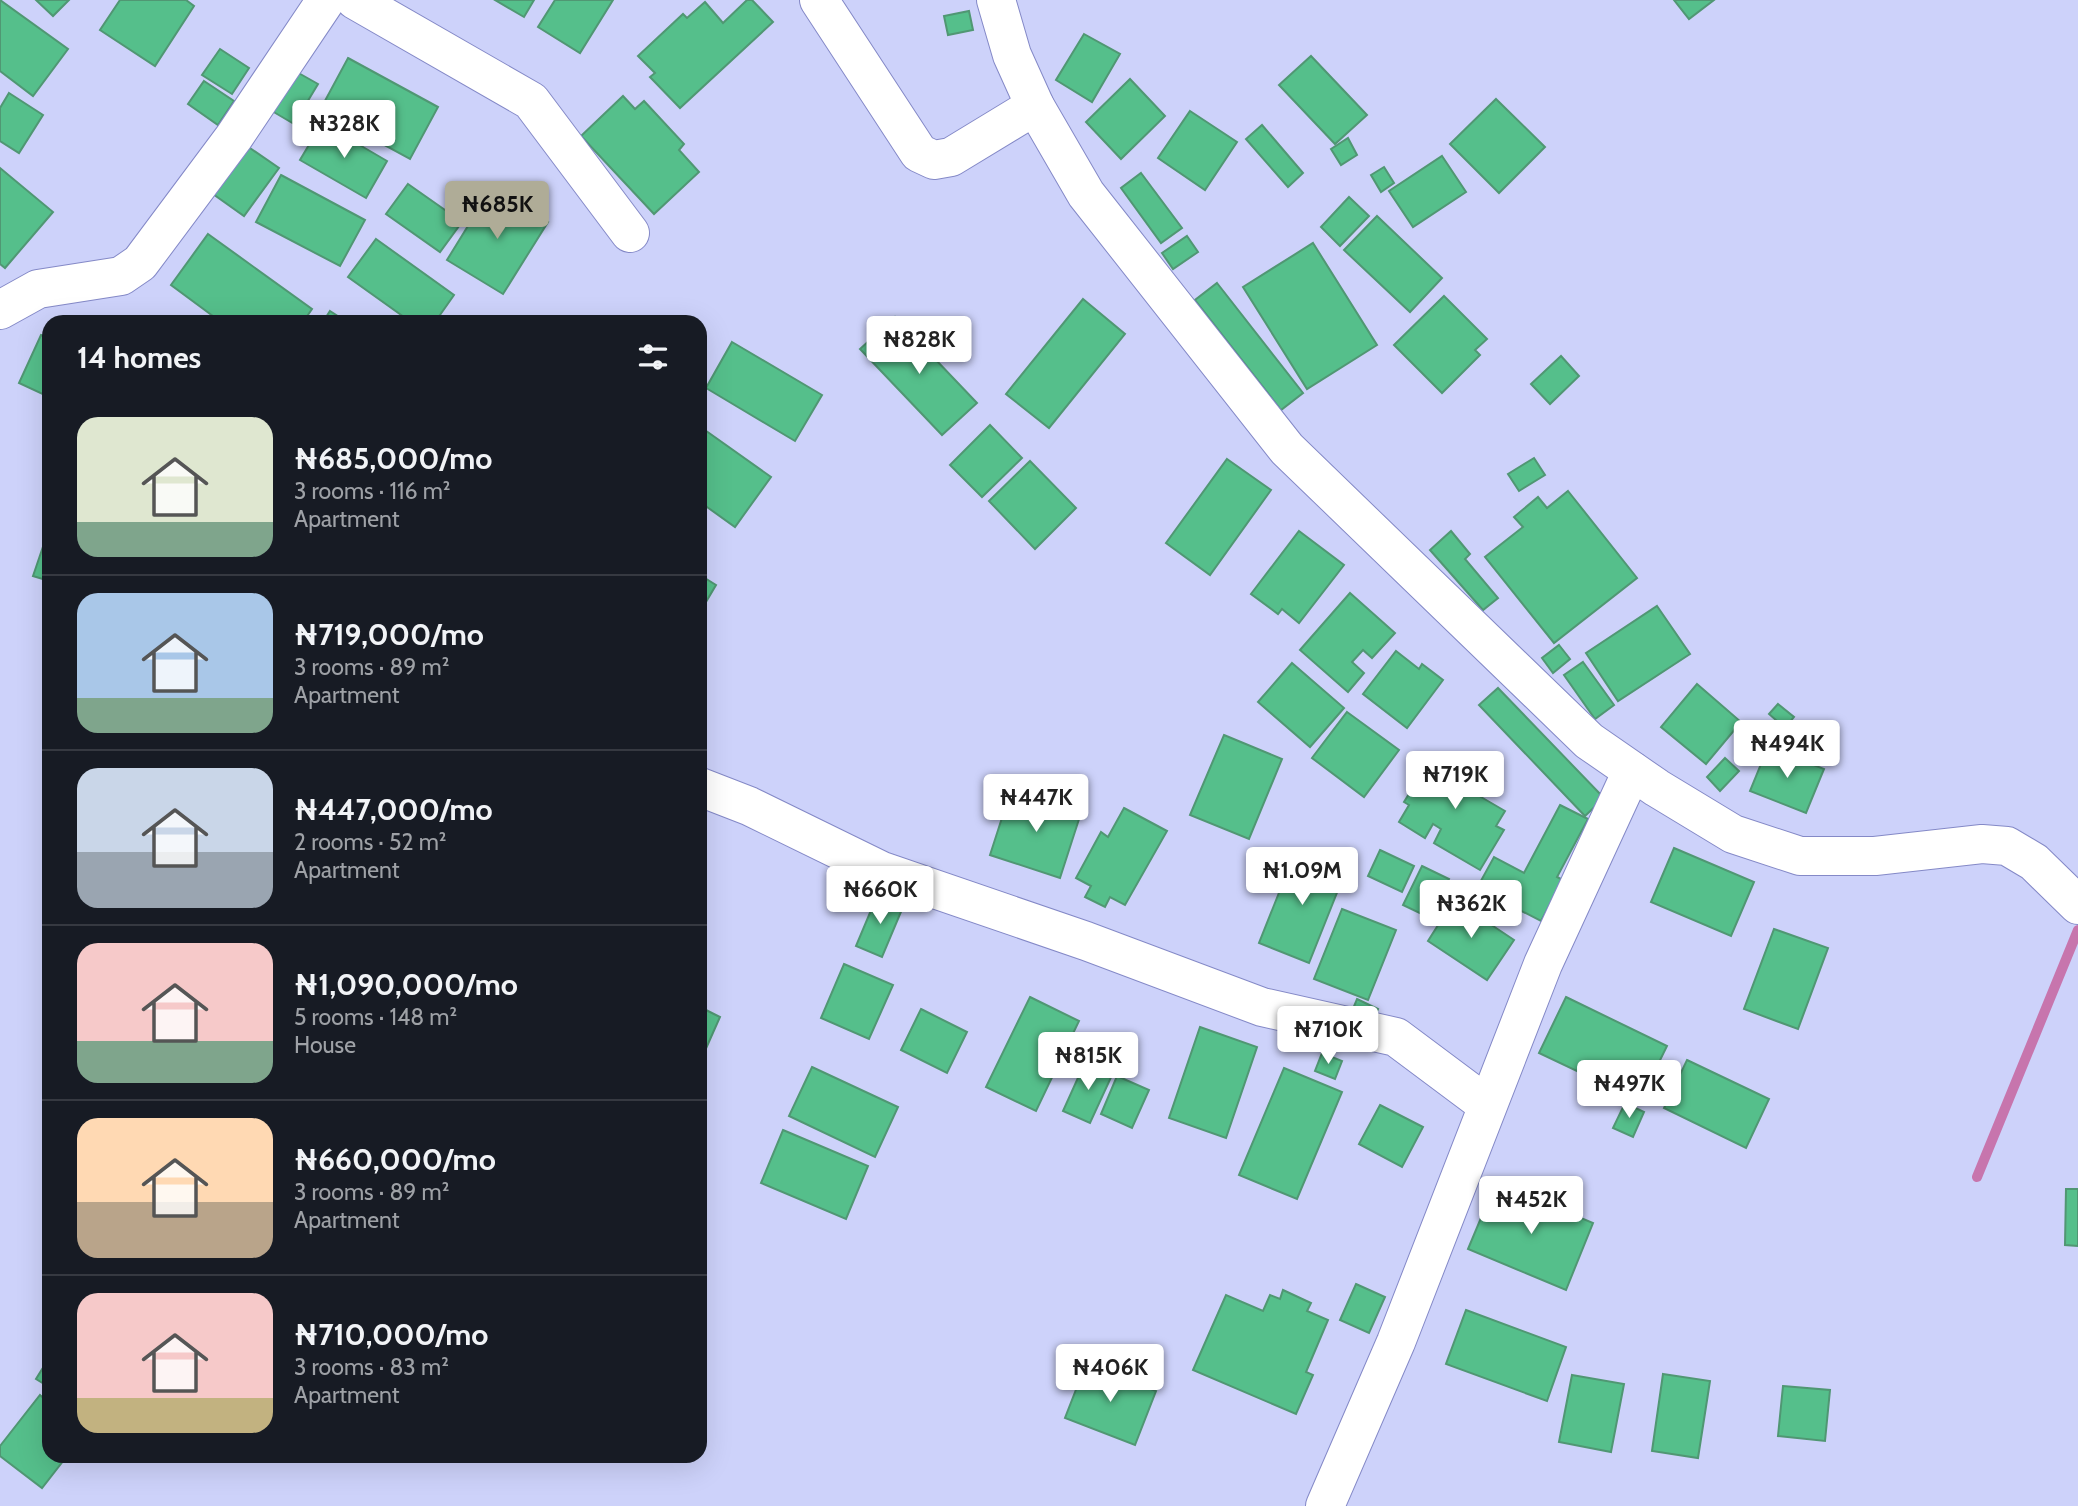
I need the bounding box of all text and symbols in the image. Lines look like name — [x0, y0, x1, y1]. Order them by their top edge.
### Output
pin: ₦328K — [295, 100, 393, 160]
text: ₦328K — [308, 109, 380, 137]
pin: ₦685K — [448, 182, 546, 241]
text: ₦685K — [461, 190, 533, 218]
pin: ₦828K — [870, 316, 968, 376]
text: ₦828K — [883, 325, 955, 353]
icon: filters — [634, 338, 672, 376]
text: 14 homes — [77, 339, 201, 376]
text: ₦685,000/mo — [294, 440, 492, 477]
icon: home — [133, 445, 217, 529]
text: 3 rooms · 116 m² — [294, 477, 450, 505]
text: Apartment — [294, 505, 399, 533]
text: ₦719,000/mo — [294, 616, 484, 653]
icon: home — [133, 621, 217, 705]
text: 3 rooms · 89 m² — [294, 653, 449, 681]
text: Apartment — [294, 681, 399, 709]
pin: ₦494K — [1738, 720, 1836, 780]
text: ₦494K — [1750, 729, 1824, 757]
pin: ₦719K — [1406, 752, 1504, 811]
text: ₦719K — [1422, 760, 1488, 788]
pin: ₦447K — [987, 774, 1085, 834]
text: ₦447K — [999, 783, 1073, 811]
text: ₦447,000/mo — [294, 791, 493, 828]
icon: home — [133, 796, 217, 880]
text: 2 rooms · 52 m² — [294, 828, 447, 856]
pin: ₦1.09M — [1245, 848, 1359, 907]
text: Apartment — [294, 856, 399, 884]
text: ₦1.09M — [1262, 856, 1342, 884]
pin: ₦660K — [831, 866, 929, 926]
text: ₦660K — [842, 875, 918, 903]
pin: ₦362K — [1422, 880, 1520, 940]
text: ₦362K — [1436, 889, 1506, 917]
text: ₦1,090,000/mo — [294, 966, 518, 1003]
icon: home — [133, 971, 217, 1055]
text: 5 rooms · 148 m² — [294, 1003, 457, 1031]
pin: ₦710K — [1279, 1006, 1377, 1066]
text: ₦710K — [1293, 1015, 1363, 1043]
text: House — [294, 1031, 356, 1059]
pin: ₦815K — [1039, 1032, 1137, 1092]
text: ₦815K — [1054, 1041, 1122, 1069]
pin: ₦497K — [1580, 1060, 1678, 1120]
text: ₦497K — [1593, 1069, 1665, 1097]
text: ₦660,000/mo — [294, 1141, 496, 1178]
icon: home — [133, 1146, 217, 1230]
pin: ₦452K — [1482, 1176, 1580, 1236]
text: 3 rooms · 89 m² — [294, 1178, 449, 1206]
text: ₦452K — [1495, 1185, 1567, 1213]
text: Apartment — [294, 1206, 399, 1234]
text: ₦710,000/mo — [294, 1316, 488, 1353]
icon: home — [133, 1321, 217, 1405]
pin: ₦406K — [1061, 1344, 1159, 1404]
text: 3 rooms · 83 m² — [294, 1353, 449, 1381]
text: ₦406K — [1072, 1353, 1148, 1381]
text: Apartment — [294, 1381, 399, 1409]

